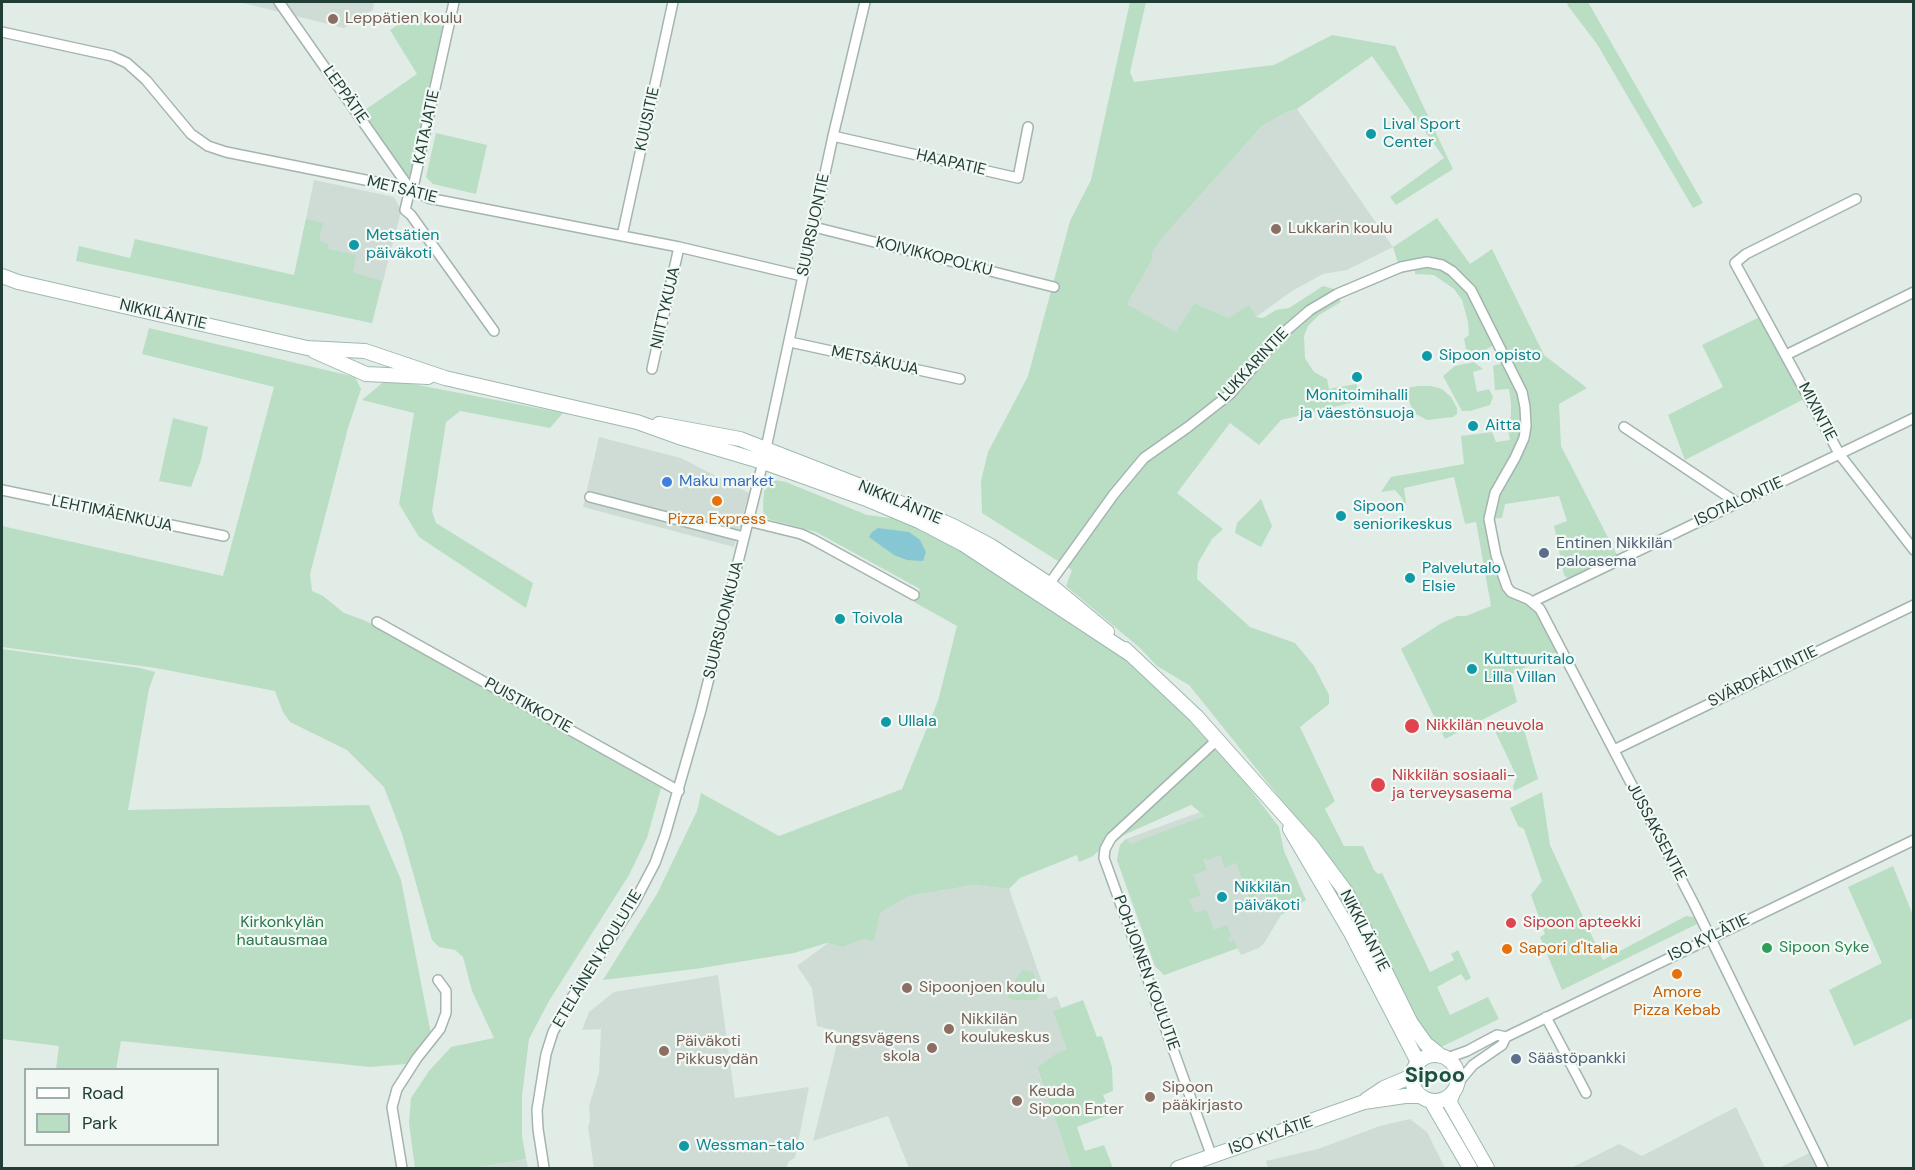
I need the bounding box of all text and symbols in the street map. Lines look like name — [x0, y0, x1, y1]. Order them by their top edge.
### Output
place label: Leppätien koulu — [345, 9, 462, 29]
marker: Leppätien koulu — [326, 12, 340, 26]
street label: LEPPÄTIE — [318, 63, 372, 127]
street label: KUUSITIE — [632, 85, 664, 153]
street label: KATAJATIE — [410, 88, 444, 166]
place label: Lival Sport Center — [1383, 115, 1461, 153]
marker: Lival Sport Center — [1364, 127, 1378, 141]
street label: HAAPATIE — [914, 146, 988, 180]
street label: METSÄTIE — [365, 172, 439, 208]
street label: SUURSUONTIE — [794, 172, 834, 278]
place label: Lukkarin koulu — [1288, 219, 1392, 239]
marker: Lukkarin koulu — [1269, 222, 1283, 236]
place label: Metsätien päiväkoti — [366, 226, 439, 264]
street label: KOIVIKKOPOLKU — [874, 233, 994, 281]
marker: Metsätien päiväkoti — [347, 238, 361, 252]
street label: NIITTYKUJA — [647, 265, 685, 351]
street label: NIKKILÄNTIE — [117, 296, 209, 334]
street label: LUKKARINTIE — [1215, 324, 1293, 406]
street label: METSÄKUJA — [829, 342, 921, 380]
place label: Sipoon opisto — [1439, 346, 1541, 366]
marker: Sipoon opisto — [1420, 349, 1434, 363]
marker: Monitoimihalli ja väestönsuoja — [1350, 370, 1364, 384]
street label: MIXINTIE — [1794, 380, 1840, 444]
place label: Monitoimihalli ja väestönsuoja — [1300, 386, 1414, 424]
place label: Aitta — [1485, 416, 1521, 436]
marker: Aitta — [1466, 419, 1480, 433]
place label: Maku market — [679, 472, 774, 492]
street label: ISOTALONTIE — [1692, 473, 1786, 531]
marker: Maku market — [660, 475, 674, 489]
street label: NIKKILÄNTIE — [855, 477, 945, 529]
street label: LEHTIMÄENKUJA — [50, 492, 174, 536]
marker: Pizza Express — [710, 494, 724, 508]
place label: Sipoon seniorikeskus — [1353, 497, 1452, 535]
marker: Sipoon seniorikeskus — [1334, 509, 1348, 523]
place label: Pizza Express — [668, 510, 766, 530]
place label: Entinen Nikkilän paloasema — [1556, 534, 1672, 572]
marker: Entinen Nikkilän paloasema — [1537, 546, 1551, 560]
street label: SUURSUONKUJA — [700, 559, 748, 681]
place label: Palvelutalo Elsie — [1422, 559, 1501, 597]
marker: Palvelutalo Elsie — [1403, 571, 1417, 585]
place label: Toivola — [852, 609, 903, 629]
marker: Toivola — [833, 612, 847, 626]
street label: SVÄRDFÄLTINTIE — [1705, 642, 1821, 712]
place label: Kulttuuritalo Lilla Villan — [1484, 650, 1574, 688]
marker: Kulttuuritalo Lilla Villan — [1465, 662, 1479, 676]
street label: PUISTIKKOTIE — [481, 674, 575, 738]
place label: Ullala — [898, 712, 937, 732]
marker: Ullala — [879, 715, 893, 729]
place label: Nikkilän neuvola — [1426, 716, 1544, 736]
marker: Nikkilän neuvola — [1403, 717, 1421, 735]
place label: Nikkilän sosiaali- ja terveysasema — [1392, 766, 1515, 804]
marker: Nikkilän sosiaali- ja terveysasema — [1369, 776, 1387, 794]
street label: JUSSAKSENTIE — [1622, 780, 1690, 884]
place label: Nikkilän päiväkoti — [1234, 878, 1300, 916]
street label: ETELÄINEN KOULUTIE — [549, 887, 647, 1031]
street label: NIKKILÄNTIE — [1335, 887, 1393, 975]
marker: Nikkilän päiväkoti — [1215, 890, 1229, 904]
street label: POHJOINEN KOULUTIE — [1109, 893, 1183, 1053]
street label: ISO KYLÄTIE — [1665, 910, 1753, 966]
park label: Kirkonkylän hautausmaa — [237, 913, 327, 951]
place label: Sipoon apteekki — [1523, 913, 1641, 933]
marker: Sipoon apteekki — [1504, 916, 1518, 930]
place label: Sipoon Syke — [1779, 938, 1869, 958]
place label: Sapori d'Italia — [1519, 939, 1618, 959]
marker: Sipoon Syke — [1760, 941, 1774, 955]
marker: Sapori d'Italia — [1500, 942, 1514, 956]
marker: Amore Pizza Kebab — [1670, 967, 1684, 981]
place label: Sipoonjoen koulu — [919, 978, 1045, 998]
marker: Sipoonjoen koulu — [900, 981, 914, 995]
place label: Amore Pizza Kebab — [1633, 983, 1721, 1021]
place label: Nikkilän koulukeskus — [961, 1010, 1050, 1048]
marker: Nikkilän koulukeskus — [942, 1022, 956, 1036]
place label: Kungsvägens skola — [824, 1029, 920, 1067]
place label: Päiväkoti Pikkusydän — [676, 1032, 758, 1070]
marker: Kungsvägens skola — [925, 1041, 939, 1055]
marker: Päiväkoti Pikkusydän — [657, 1044, 671, 1058]
place label: Säästöpankki — [1528, 1049, 1626, 1069]
marker: Säästöpankki — [1509, 1052, 1523, 1066]
district label: Sipoo — [1405, 1063, 1465, 1089]
legend — [24, 1068, 219, 1146]
place label: Sipoon pääkirjasto — [1162, 1078, 1243, 1116]
text: Road — [82, 1081, 124, 1105]
place label: Keuda Sipoon Enter — [1029, 1082, 1124, 1120]
marker: Sipoon pääkirjasto — [1143, 1090, 1157, 1104]
marker: Keuda Sipoon Enter — [1010, 1094, 1024, 1108]
text: Park — [82, 1111, 118, 1135]
street label: ISO KYLÄTIE — [1226, 1113, 1316, 1159]
place label: Wessman-talo — [696, 1136, 805, 1156]
marker: Wessman-talo — [677, 1139, 691, 1153]

